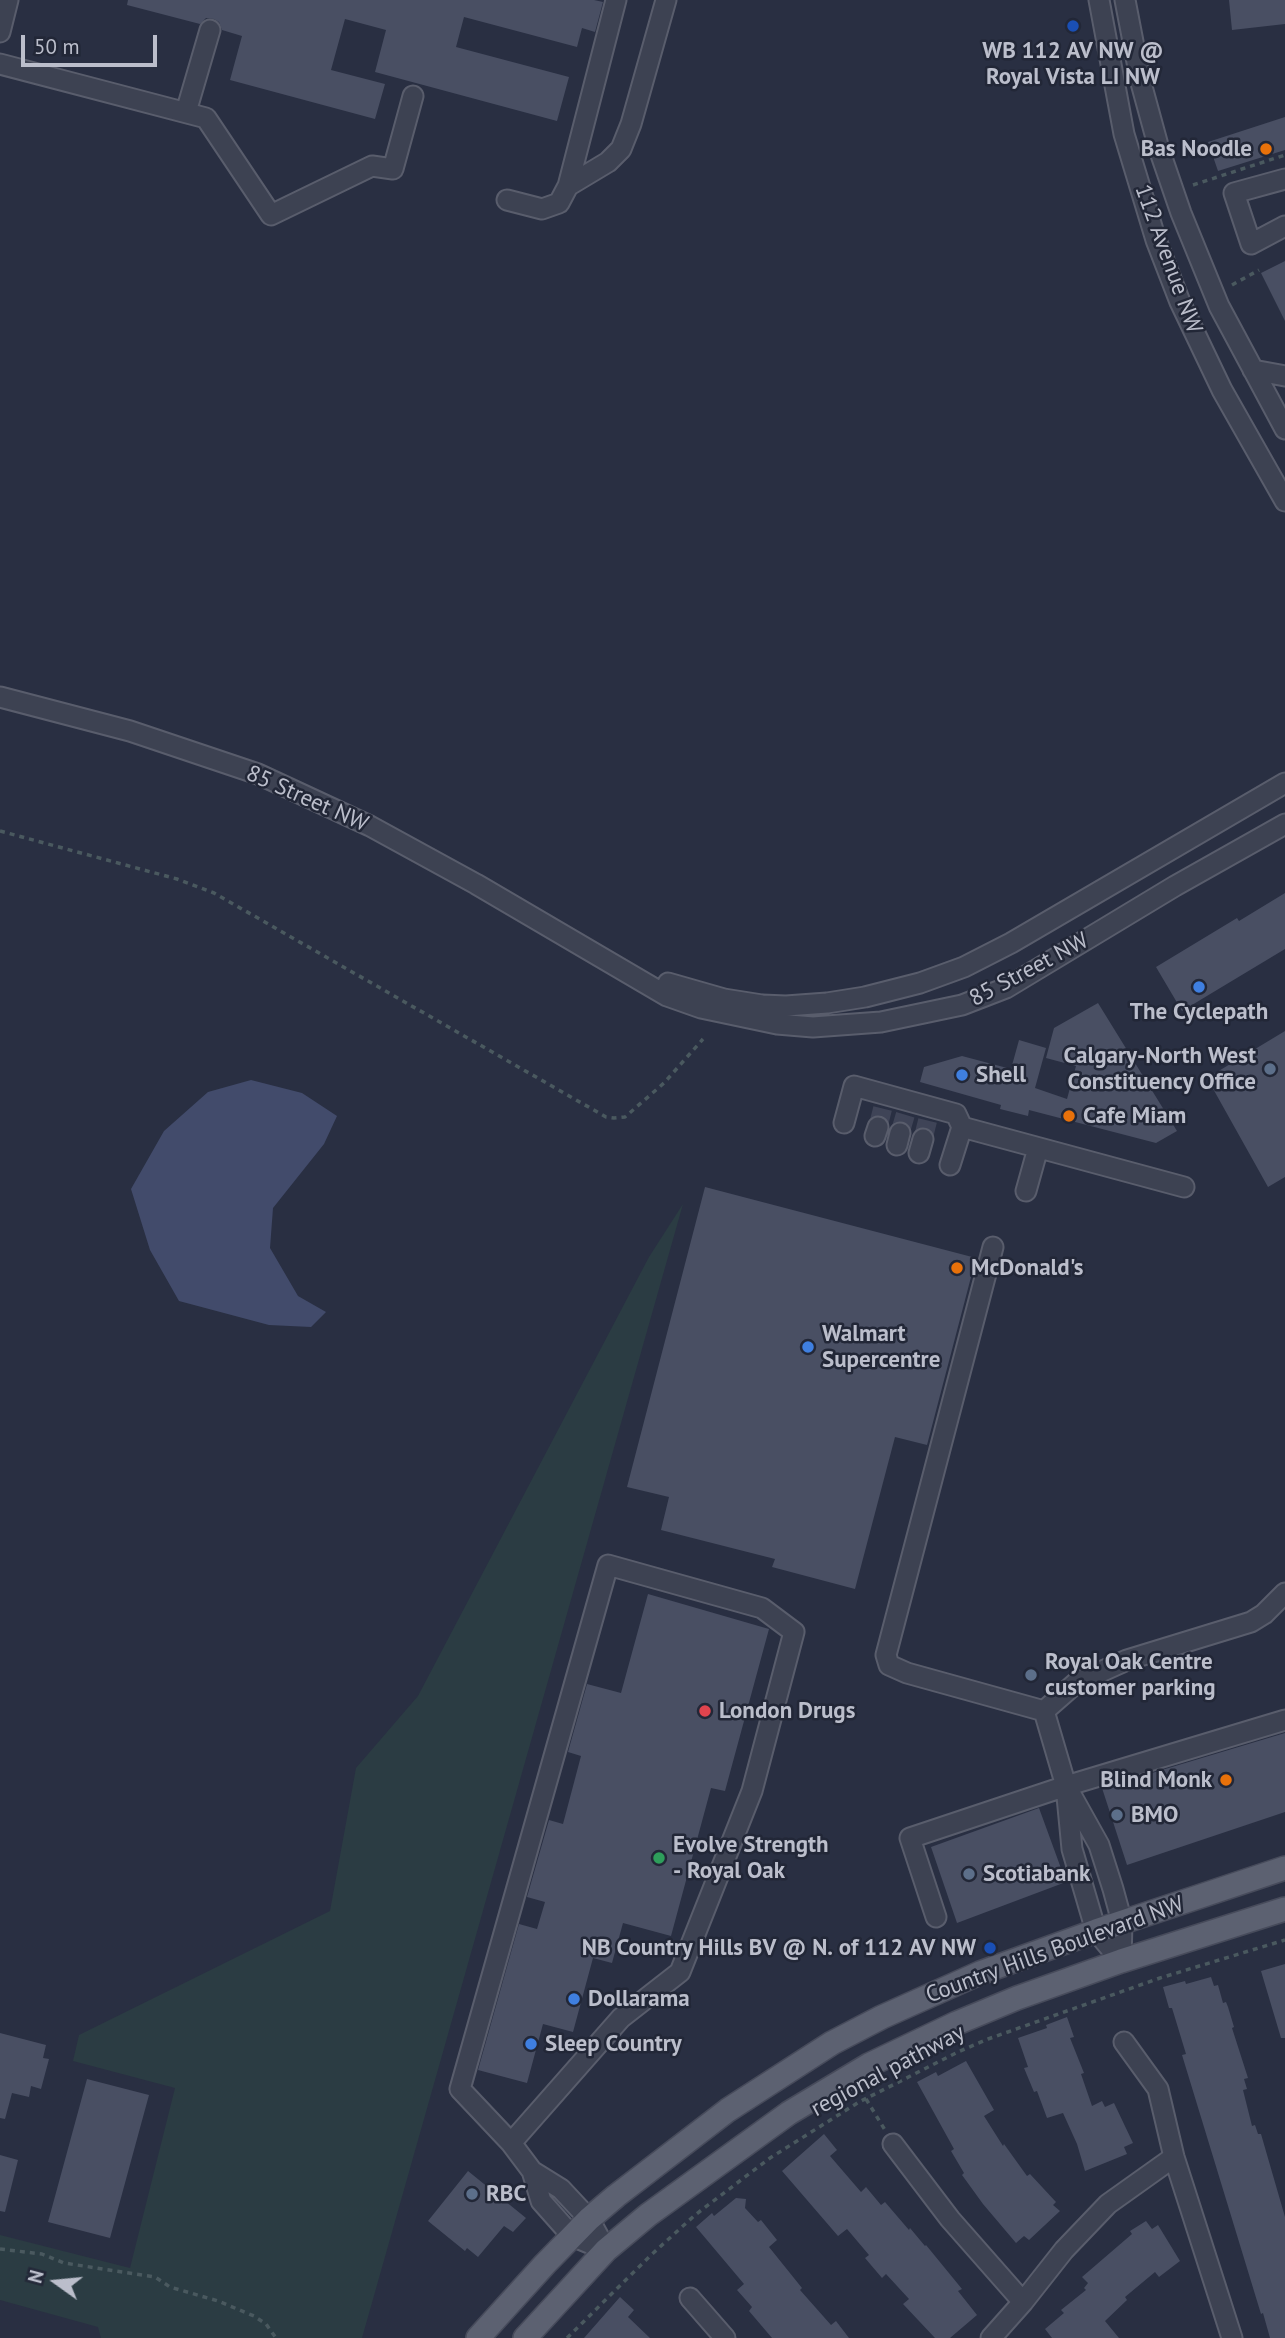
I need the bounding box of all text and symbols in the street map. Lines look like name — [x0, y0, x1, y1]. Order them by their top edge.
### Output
marker: WB 112 AV NW @ Royal Vista LI NW — [1065, 18, 1081, 34]
scale bar — [24, 21, 161, 65]
text: 50 m — [34, 33, 80, 60]
place label: WB 112 AV NW @ Royal Vista LI NW — [982, 37, 1164, 91]
place label: Bas Noodle — [1141, 135, 1252, 163]
marker: Bas Noodle — [1258, 141, 1274, 157]
street label: 112 Avenue NW — [1128, 181, 1208, 337]
street label: 85 Street NW — [242, 760, 372, 838]
street label: 85 Street NW — [965, 927, 1093, 1013]
marker: The Cyclepath — [1191, 979, 1207, 995]
place label: The Cyclepath — [1130, 998, 1268, 1026]
place label: Calgary-North West Constituency Office — [1064, 1042, 1256, 1096]
place label: Shell — [976, 1061, 1026, 1089]
marker: Calgary-North West Constituency Office — [1262, 1061, 1278, 1077]
marker: Shell — [954, 1067, 970, 1083]
place label: Cafe Miam — [1083, 1102, 1186, 1130]
marker: Cafe Miam — [1061, 1108, 1077, 1124]
place label: McDonald's — [971, 1254, 1084, 1282]
marker: McDonald's — [949, 1260, 965, 1276]
place label: Walmart Supercentre — [822, 1320, 940, 1374]
marker: Walmart Supercentre — [800, 1339, 816, 1355]
place label: Royal Oak Centre customer parking — [1045, 1648, 1216, 1702]
marker: Royal Oak Centre customer parking — [1023, 1667, 1039, 1683]
place label: London Drugs — [719, 1697, 855, 1725]
marker: London Drugs — [697, 1703, 713, 1719]
place label: Blind Monk — [1100, 1766, 1212, 1794]
marker: Blind Monk — [1218, 1772, 1234, 1788]
place label: BMO — [1131, 1801, 1178, 1829]
marker: BMO — [1109, 1807, 1125, 1823]
place label: Evolve Strength - Royal Oak — [673, 1831, 829, 1885]
marker: Evolve Strength - Royal Oak — [651, 1850, 667, 1866]
place label: Scotiabank — [983, 1860, 1090, 1888]
marker: Scotiabank — [961, 1866, 977, 1882]
street label: Country Hills Boulevard NW — [922, 1890, 1188, 2010]
place label: NB Country Hills BV @ N. of 112 AV NW — [582, 1934, 976, 1962]
marker: NB Country Hills BV @ N. of 112 AV NW — [982, 1940, 998, 1956]
place label: Dollarama — [588, 1985, 690, 2013]
marker: Dollarama — [566, 1991, 582, 2007]
street label: regional pathway — [806, 2019, 970, 2123]
place label: Sleep Country — [545, 2030, 682, 2058]
marker: Sleep Country — [523, 2036, 539, 2052]
place label: RBC — [486, 2180, 526, 2208]
marker: RBC — [464, 2186, 480, 2202]
north arrow — [21, 2247, 91, 2317]
text: N — [23, 2267, 49, 2286]

